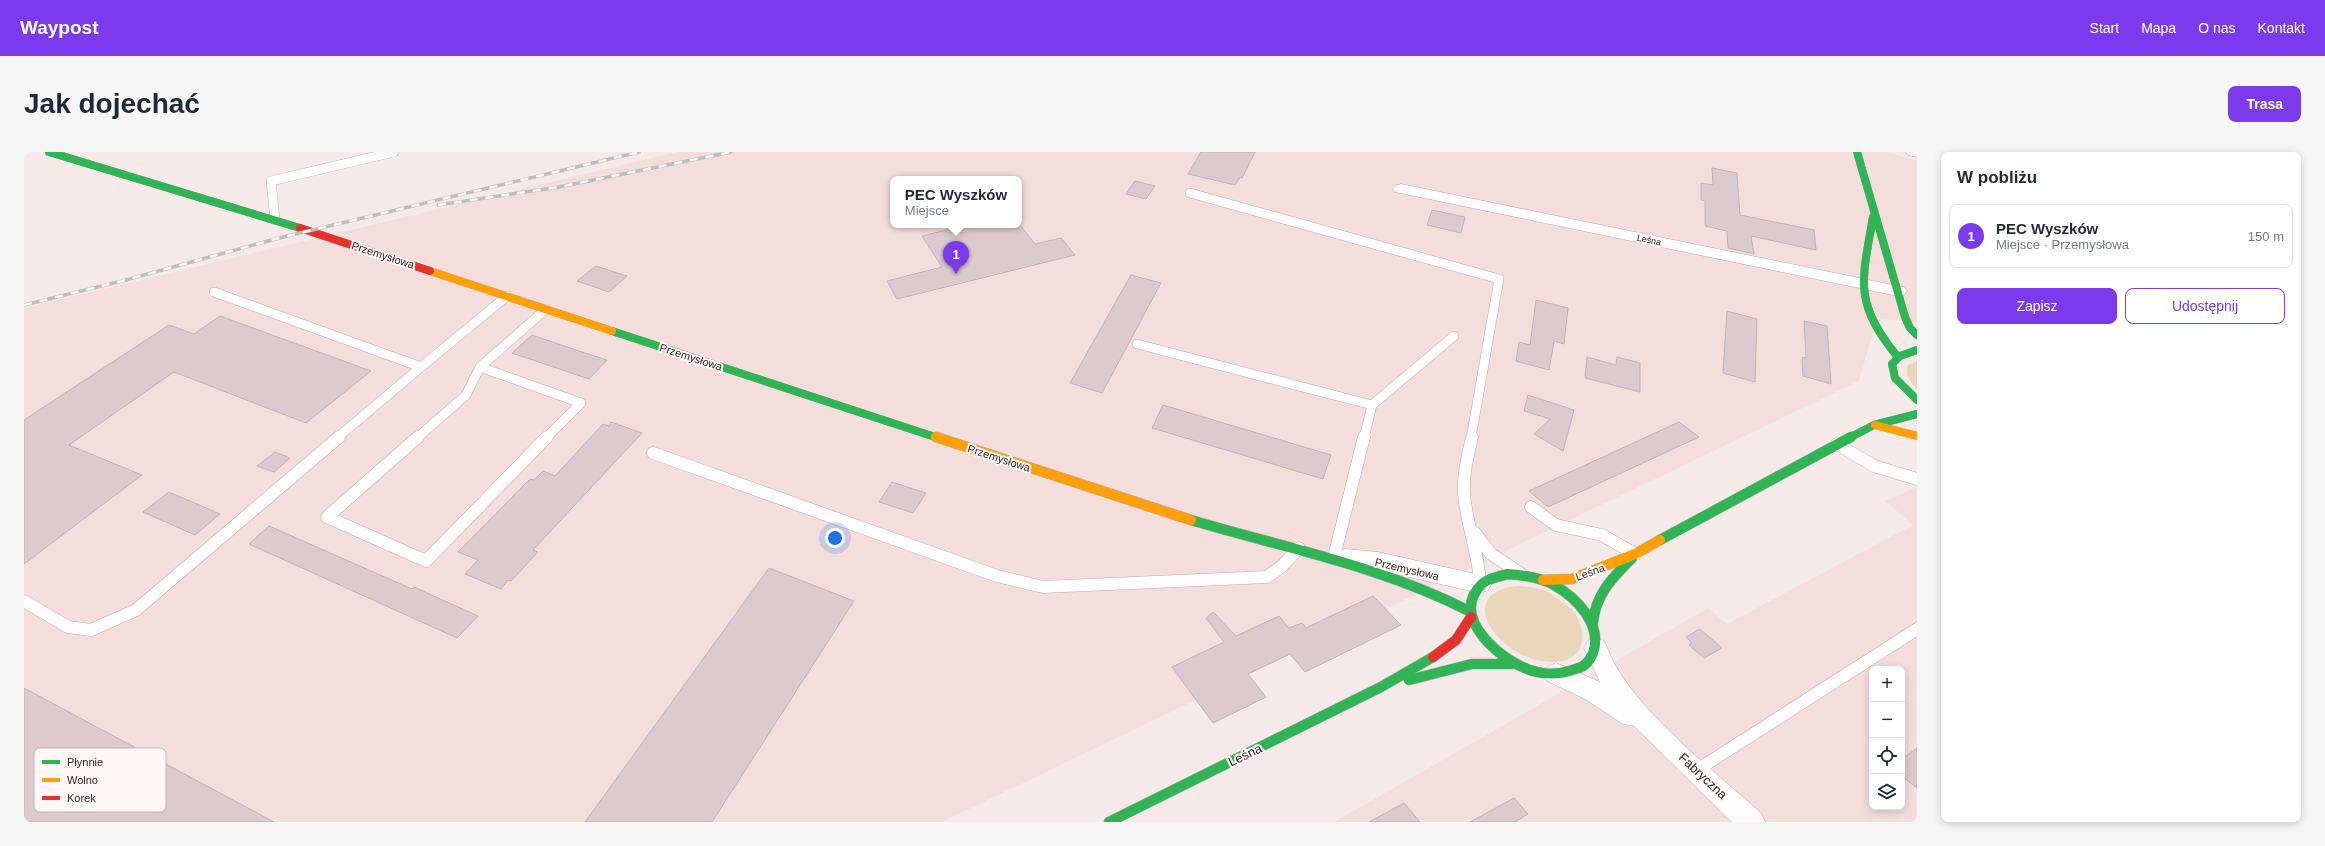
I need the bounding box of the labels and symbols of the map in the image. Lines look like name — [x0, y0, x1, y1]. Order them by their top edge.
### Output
street label: Leśna — [1636, 233, 1662, 247]
street label: Przemysłowa — [350, 239, 417, 271]
pin: 1 — [943, 241, 969, 274]
street label: Przemysłowa — [658, 341, 725, 373]
street label: Przemysłowa — [966, 442, 1033, 474]
your location — [825, 528, 845, 548]
street label: Przemysłowa — [1374, 556, 1441, 582]
street label: Leśna — [1574, 561, 1607, 583]
street label: Leśna — [1226, 740, 1265, 770]
legend — [34, 748, 166, 812]
street label: Fabryczna — [1676, 750, 1731, 803]
text: Płynnie — [67, 756, 103, 768]
text: Wolno — [67, 774, 98, 786]
text: Korek — [67, 792, 96, 804]

